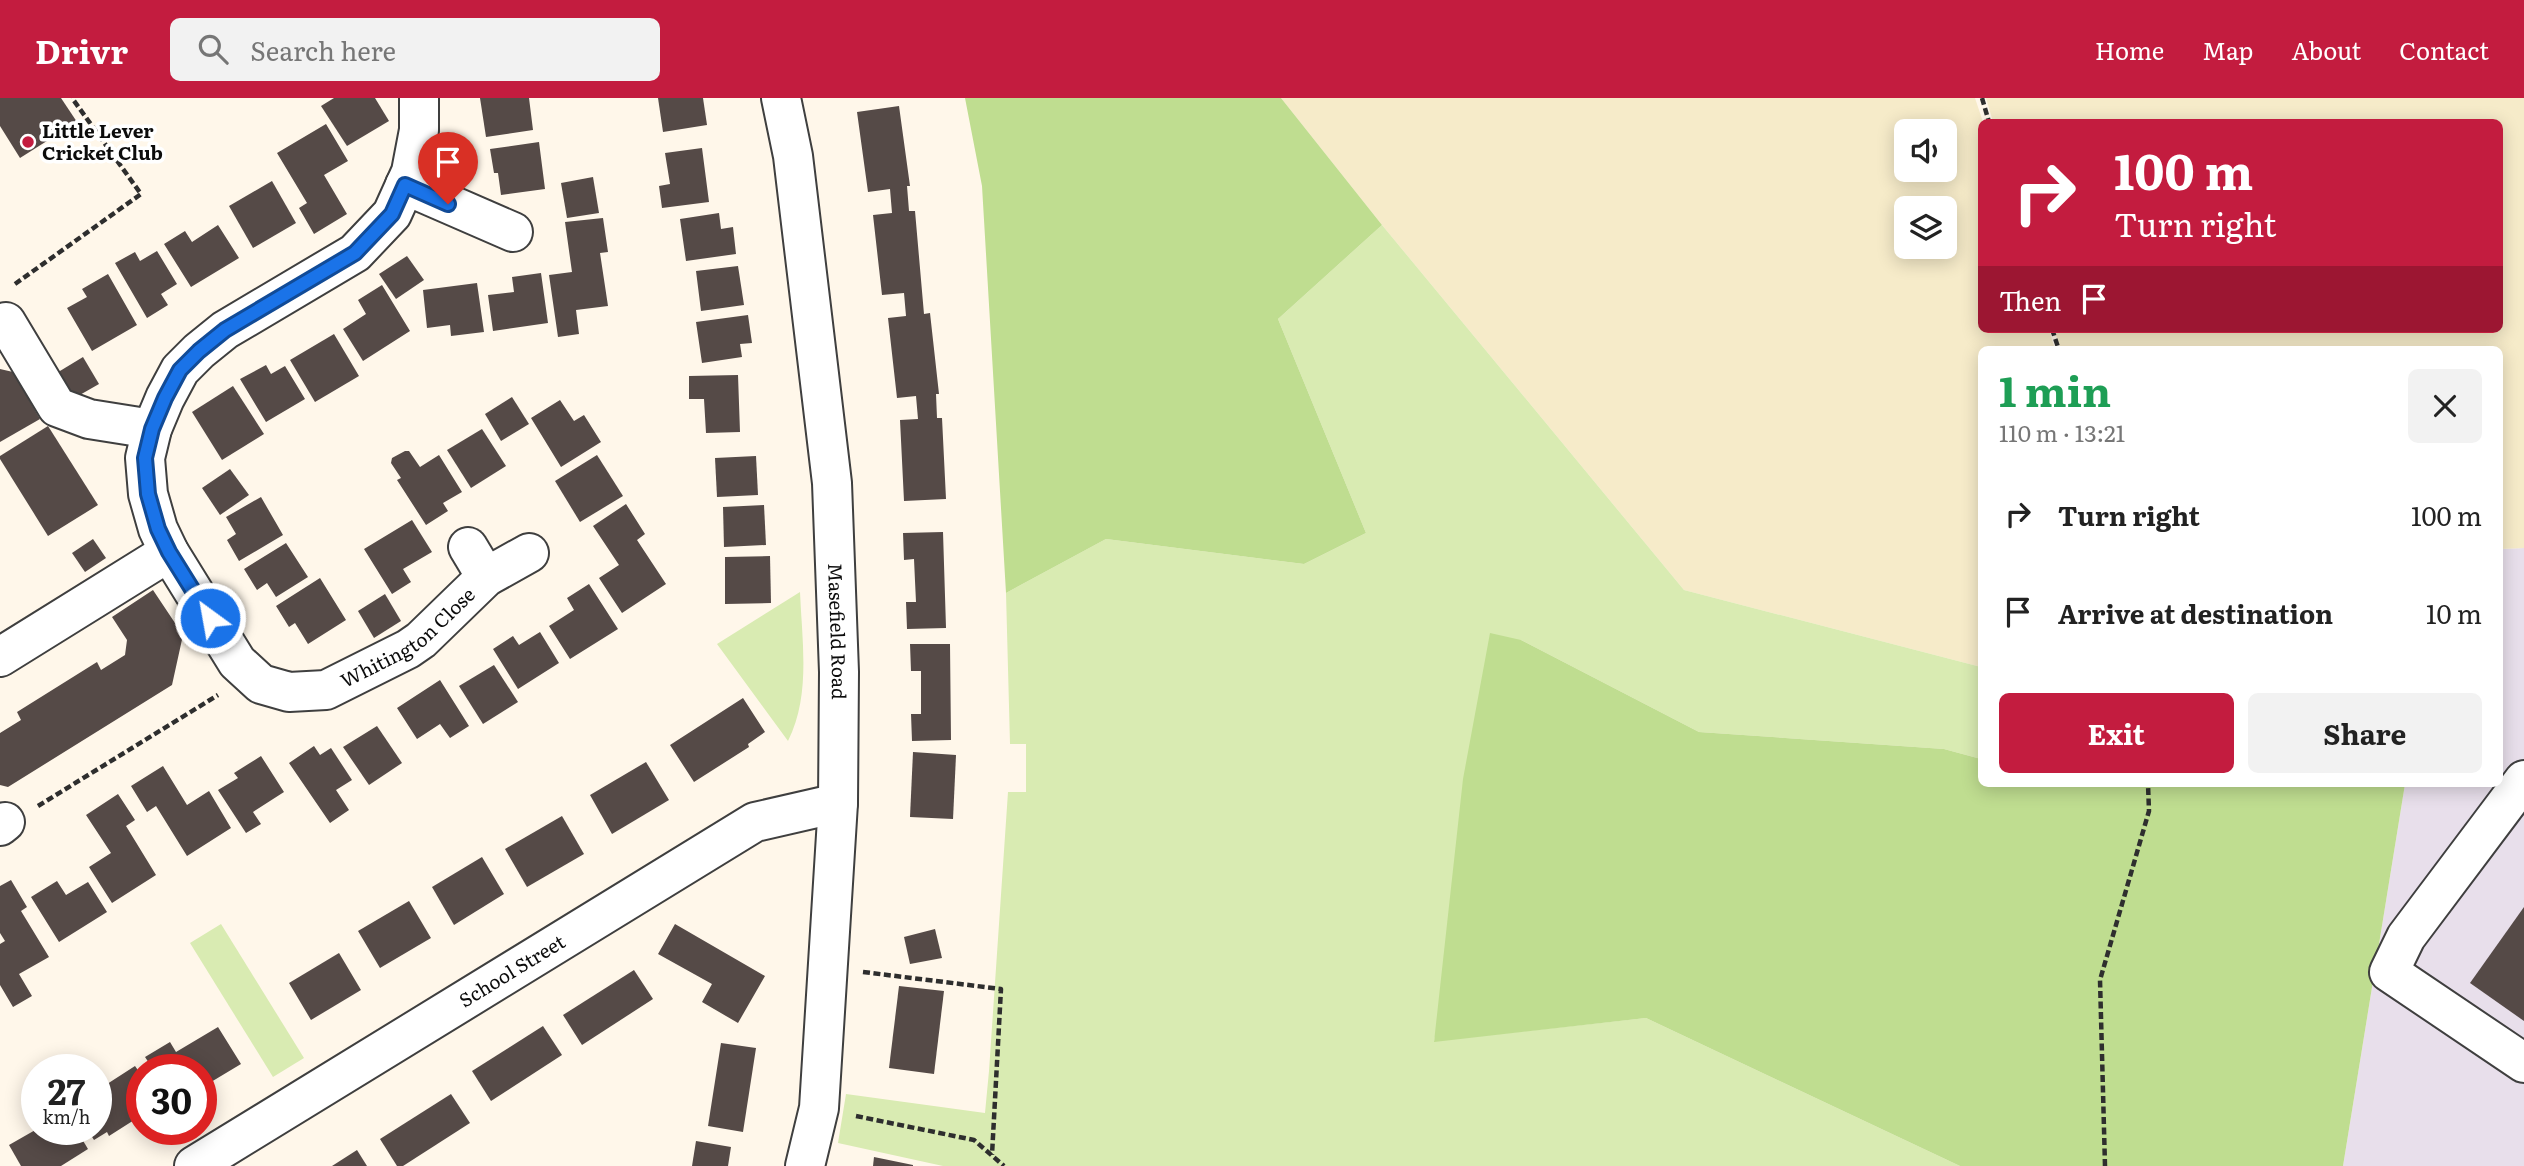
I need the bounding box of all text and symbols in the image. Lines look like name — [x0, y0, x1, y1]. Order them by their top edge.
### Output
search box — [170, 18, 660, 81]
text: Drivr — [35, 25, 128, 74]
icon: search — [194, 30, 232, 68]
text: Search here — [250, 30, 396, 69]
text: Home — [2095, 32, 2164, 67]
text: Map — [2202, 32, 2253, 67]
text: About — [2291, 32, 2361, 67]
text: Contact — [2399, 32, 2489, 67]
place label: Little Lever Cricket Club — [42, 116, 163, 166]
map controls — [1894, 119, 1957, 259]
button: sound — [1894, 119, 1957, 182]
pin — [418, 132, 478, 204]
text: 100 m — [2114, 132, 2253, 205]
marker: Little Lever Cricket Club — [20, 134, 36, 150]
icon: arrive — [429, 143, 467, 181]
icon: right — [1999, 147, 2090, 238]
button: layers — [1894, 196, 1957, 259]
text: Turn right — [2114, 199, 2276, 247]
text: Then — [1999, 280, 2061, 319]
icon: arrive — [2075, 280, 2113, 318]
text: 1 min — [1999, 358, 2111, 420]
button: close — [2408, 369, 2482, 443]
text: 110 m · 13:21 — [1999, 415, 2125, 449]
icon: right — [1999, 495, 2037, 533]
text: Turn right — [2058, 495, 2200, 534]
text: 100 m — [2411, 495, 2482, 534]
street label: Masefield Road — [822, 562, 854, 700]
street label: Whitington Close — [335, 580, 481, 694]
position arrow — [173, 581, 247, 655]
icon: arrive — [1999, 593, 2037, 631]
text: Arrive at destination — [2058, 593, 2333, 632]
text: 10 m — [2426, 593, 2482, 632]
button: Exit — [1999, 693, 2234, 773]
button: Share — [2248, 693, 2482, 773]
street label: School Street — [453, 927, 570, 1013]
speed limit sign: 30 — [126, 1054, 217, 1145]
text: 27 — [48, 1064, 85, 1116]
text: km/h — [43, 1103, 90, 1130]

